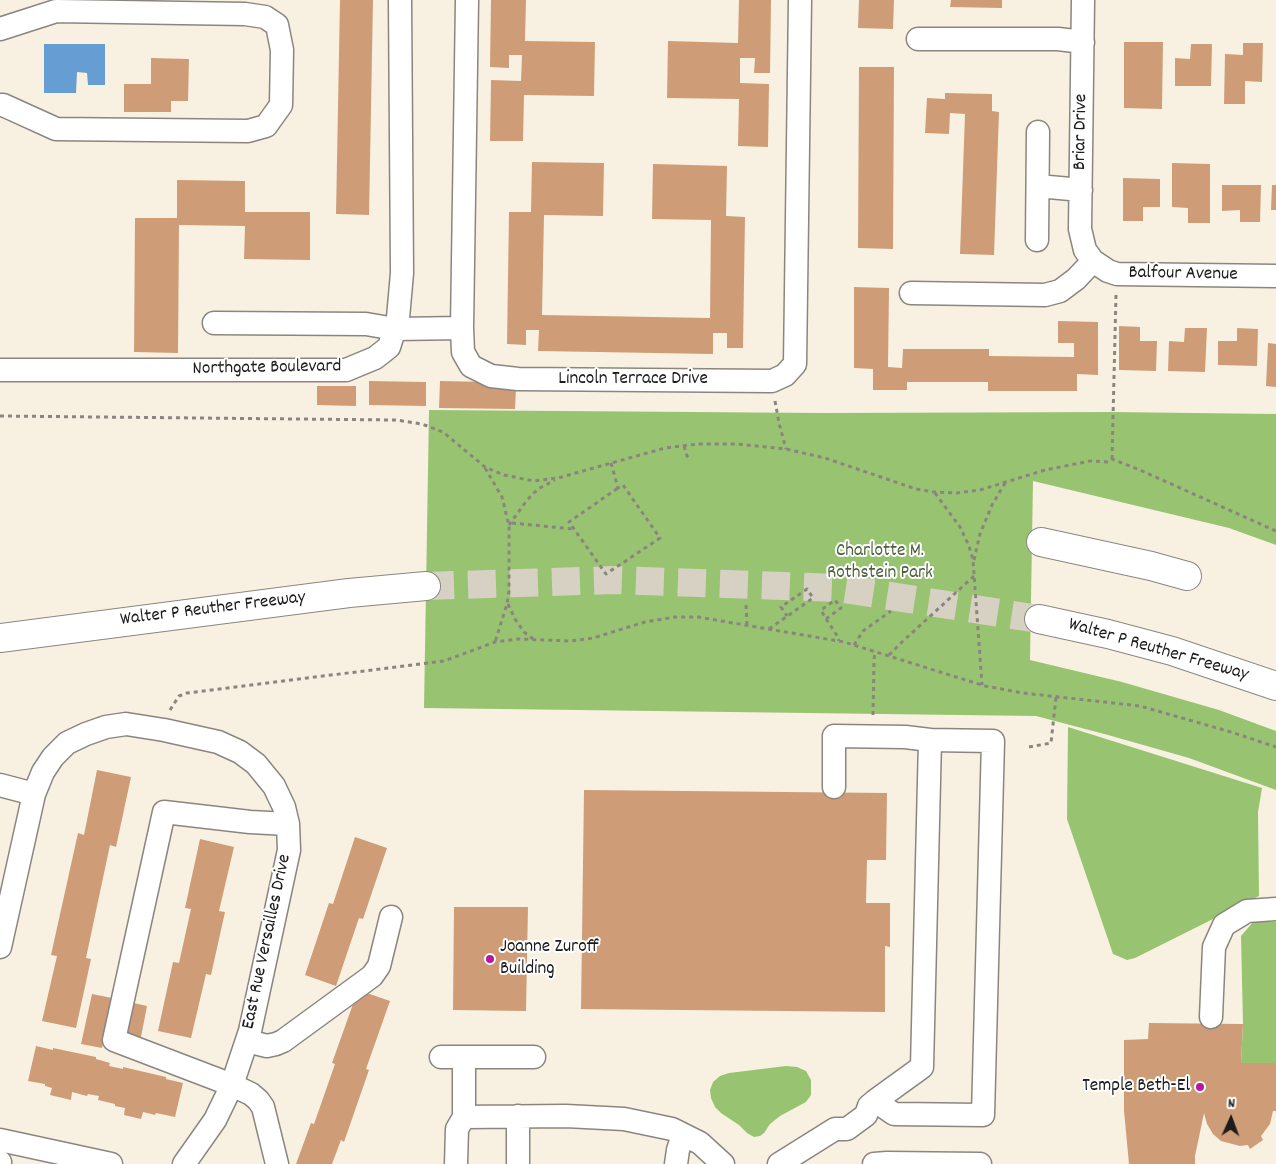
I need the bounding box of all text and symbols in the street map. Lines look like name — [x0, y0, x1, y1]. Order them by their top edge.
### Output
street label: Briar Drive — [1070, 94, 1094, 170]
street label: Balfour Avenue — [1128, 263, 1238, 287]
street label: Northgate Boulevard — [192, 356, 342, 382]
street label: Lincoln Terrace Drive — [558, 369, 708, 391]
park label: Charlotte M. Rothstein Park — [827, 541, 933, 585]
street label: Walter P Reuther Freeway — [119, 587, 307, 633]
street label: Walter P Reuther Freeway — [1065, 614, 1251, 688]
street label: East Rue Versailles Drive — [238, 852, 298, 1032]
place label: Joanne Zuroff Building — [500, 937, 599, 981]
marker: Joanne Zuroff Building — [484, 953, 496, 965]
place label: Temple Beth-El — [1082, 1076, 1190, 1098]
marker: Temple Beth-El — [1194, 1081, 1206, 1093]
north arrow — [1206, 1094, 1256, 1144]
text: N — [1228, 1094, 1235, 1114]

